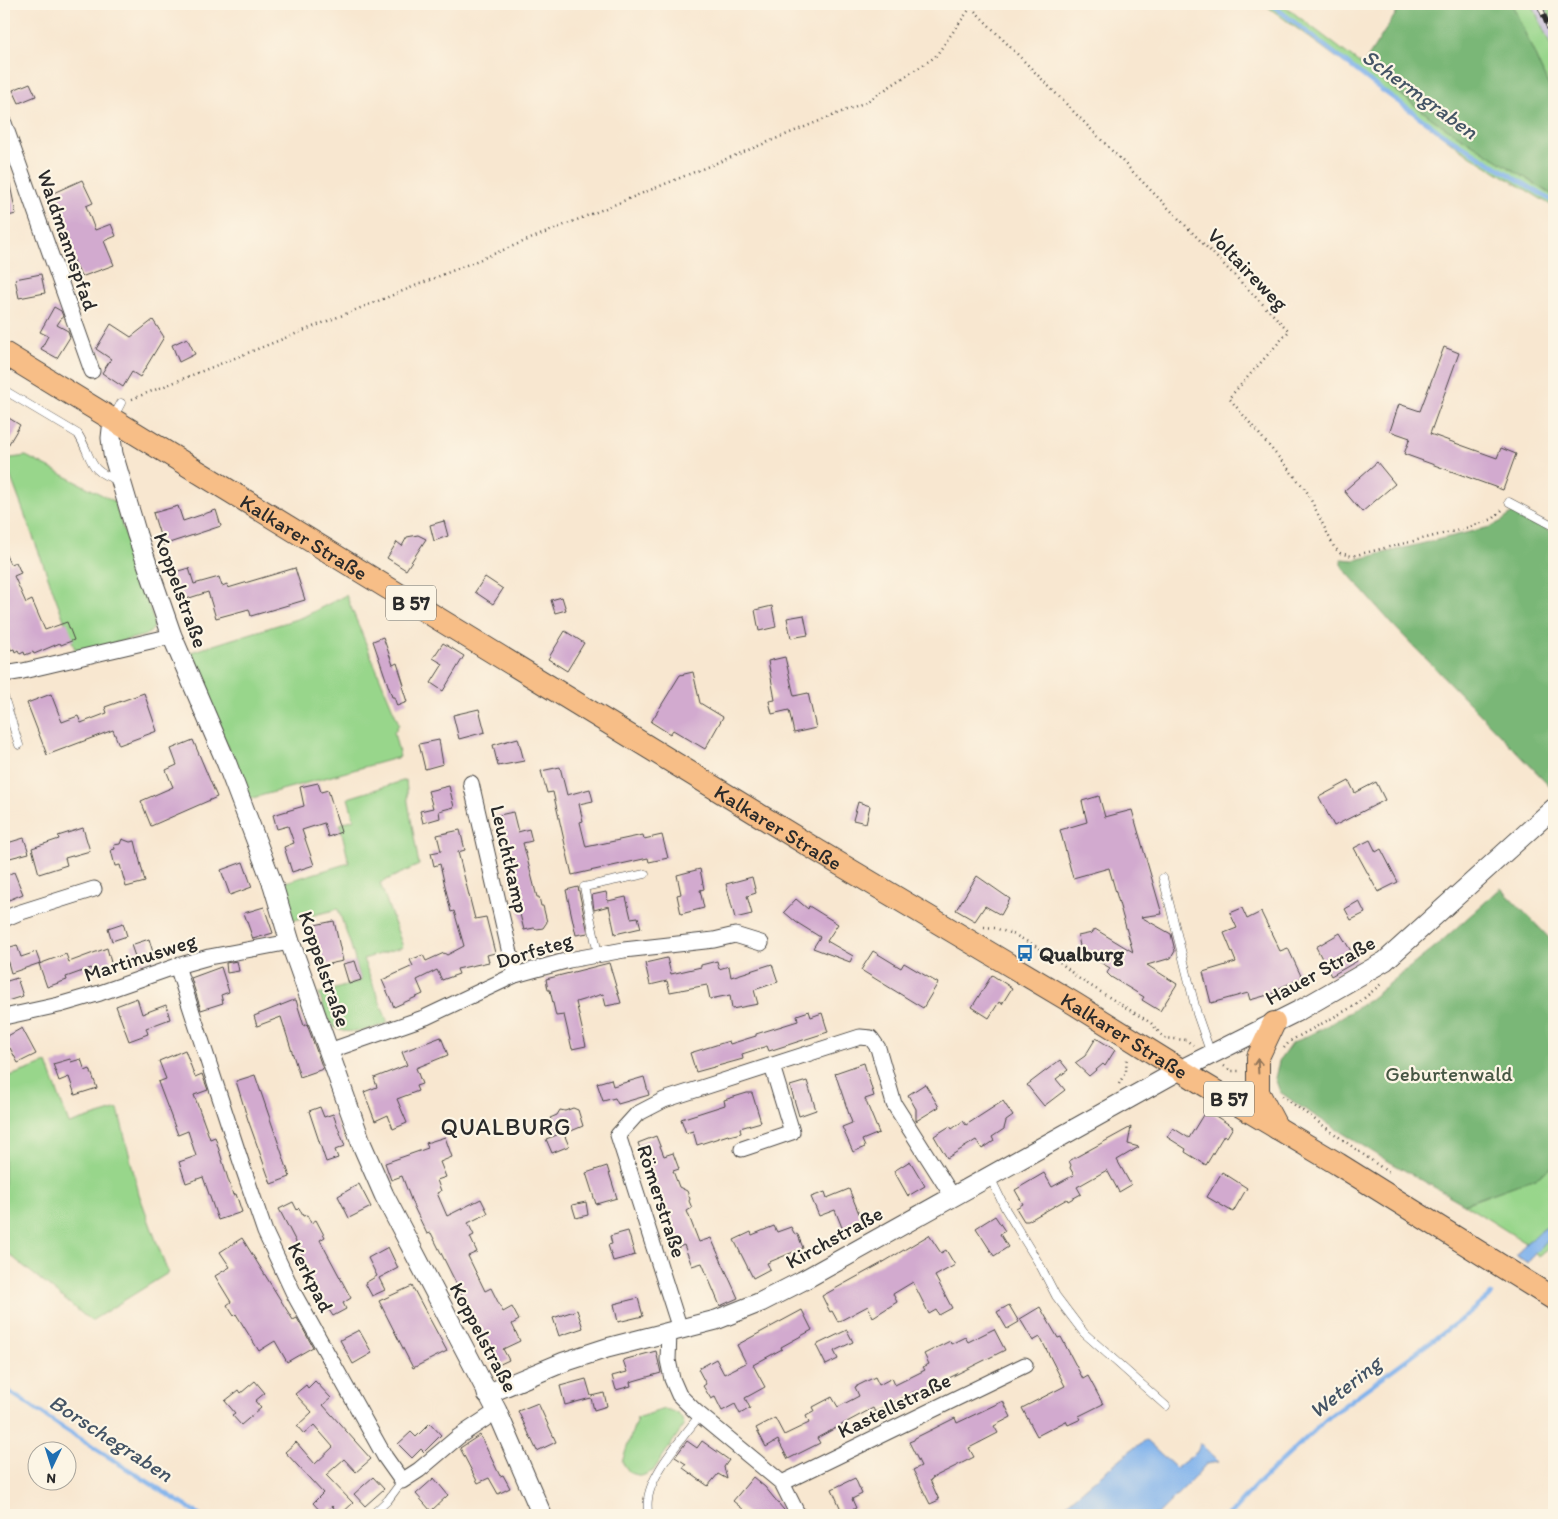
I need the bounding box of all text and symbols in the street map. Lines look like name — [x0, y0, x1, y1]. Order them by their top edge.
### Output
water label: Schermgraben — [1357, 43, 1483, 145]
street label: Waldmannspfad — [32, 166, 104, 314]
street label: Voltaireweg — [1203, 223, 1294, 316]
street label: Kalkarer Straße — [236, 488, 373, 585]
street label: Koppelstraße — [149, 529, 213, 651]
road number: B 57 — [386, 586, 436, 620]
street label: Kalkarer Straße — [710, 778, 847, 875]
street label: Leuchtkamp — [485, 802, 535, 916]
street label: Koppelstraße — [294, 908, 356, 1030]
street label: Dorfsteg — [493, 926, 576, 973]
street label: Martinusweg — [80, 927, 200, 987]
street label: Hauer Straße — [1261, 930, 1379, 1010]
place label: Qualburg — [1039, 941, 1125, 967]
bus stop icon: Qualburg — [1015, 943, 1035, 963]
street label: Kalkarer Straße — [1057, 986, 1193, 1084]
one-way arrow — [1254, 1058, 1263, 1074]
park label: Geburtenwald — [1385, 1061, 1513, 1086]
road number: B 57 — [1204, 1082, 1254, 1116]
district label: QUALBURG — [441, 1112, 571, 1141]
street label: Römerstraße — [632, 1141, 692, 1261]
street label: Kirchstraße — [781, 1200, 887, 1274]
street label: Kerkpad — [283, 1238, 339, 1317]
street label: Koppelstraße — [445, 1278, 523, 1396]
water label: Wetering — [1304, 1348, 1389, 1424]
street label: Kastellstraße — [833, 1367, 955, 1443]
water label: Borschegraben — [44, 1388, 178, 1488]
north arrow — [28, 1442, 78, 1492]
text: N — [46, 1470, 56, 1487]

